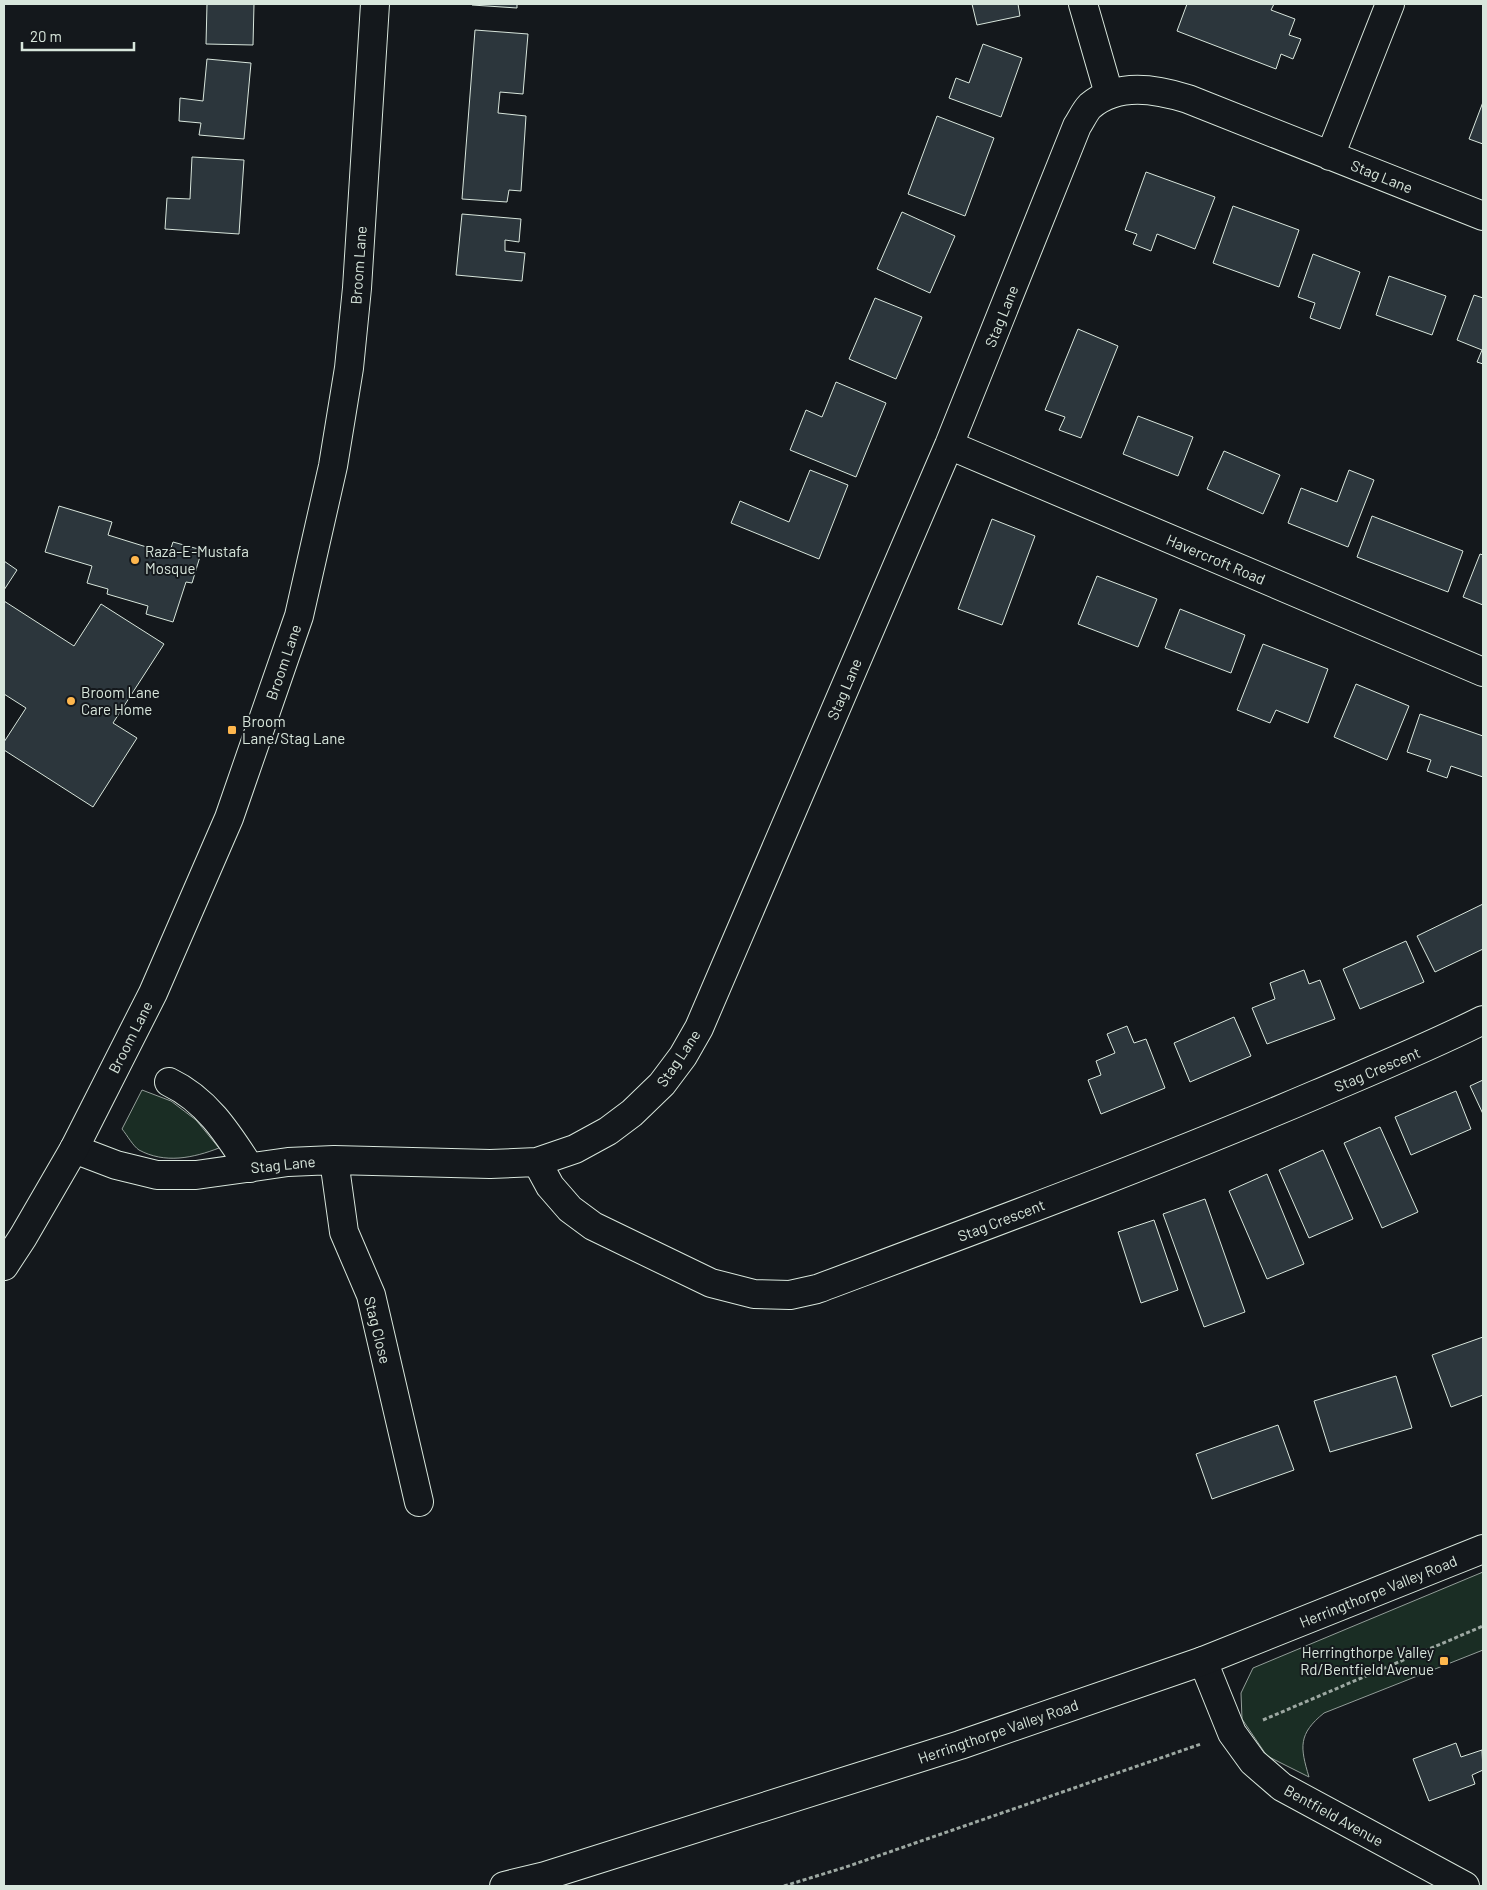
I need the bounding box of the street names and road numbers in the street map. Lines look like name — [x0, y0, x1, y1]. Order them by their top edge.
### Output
street label: Stag Lane — [1348, 155, 1416, 197]
street label: Broom Lane — [346, 225, 370, 305]
street label: Stag Lane — [980, 282, 1022, 350]
street label: Havercroft Road — [1164, 530, 1268, 588]
street label: Broom Lane — [262, 622, 304, 702]
street label: Stag Lane — [823, 656, 865, 722]
street label: Broom Lane — [104, 998, 156, 1076]
street label: Stag Lane — [652, 1026, 704, 1090]
street label: Stag Crescent — [1331, 1043, 1423, 1095]
street label: Stag Lane — [250, 1152, 316, 1176]
street label: Stag Crescent — [955, 1195, 1047, 1245]
street label: Stag Close — [361, 1294, 395, 1366]
street label: Herringthorpe Valley Road — [1297, 1551, 1459, 1631]
street label: Herringthorpe Valley Road — [915, 1695, 1081, 1767]
street label: Bentfield Avenue — [1281, 1780, 1387, 1850]

